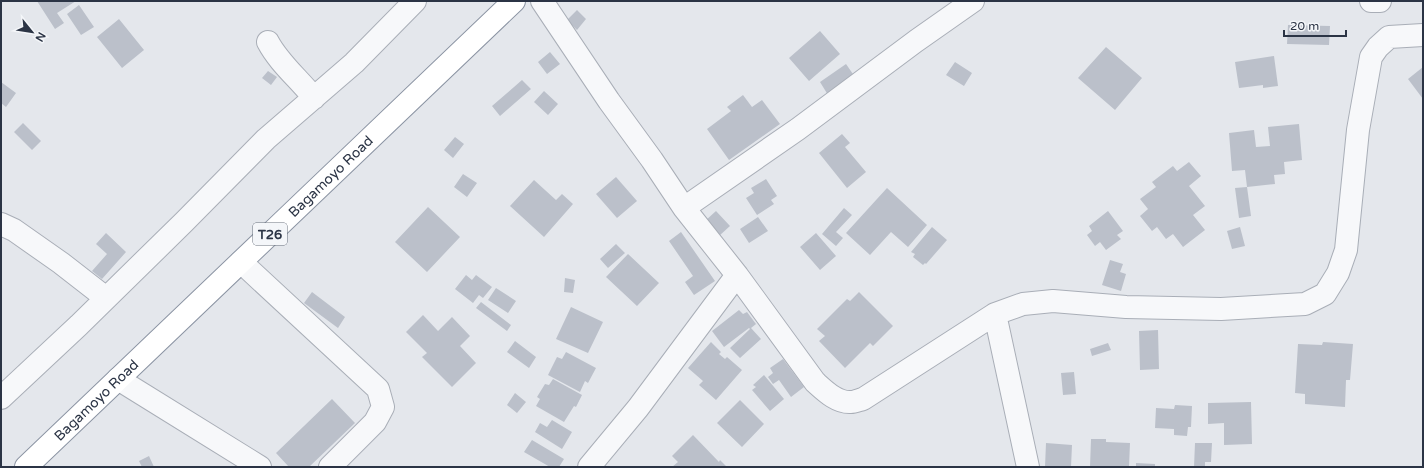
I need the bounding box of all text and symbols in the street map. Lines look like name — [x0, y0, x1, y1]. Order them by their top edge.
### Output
north arrow — [12, 12, 52, 52]
scale bar — [1284, 12, 1346, 38]
text: 20 m — [1290, 19, 1319, 33]
text: N — [32, 30, 48, 44]
street label: Bagamoyo Road — [285, 132, 377, 221]
road number: T26 — [253, 223, 287, 245]
street label: Bagamoyo Road — [51, 356, 142, 445]

